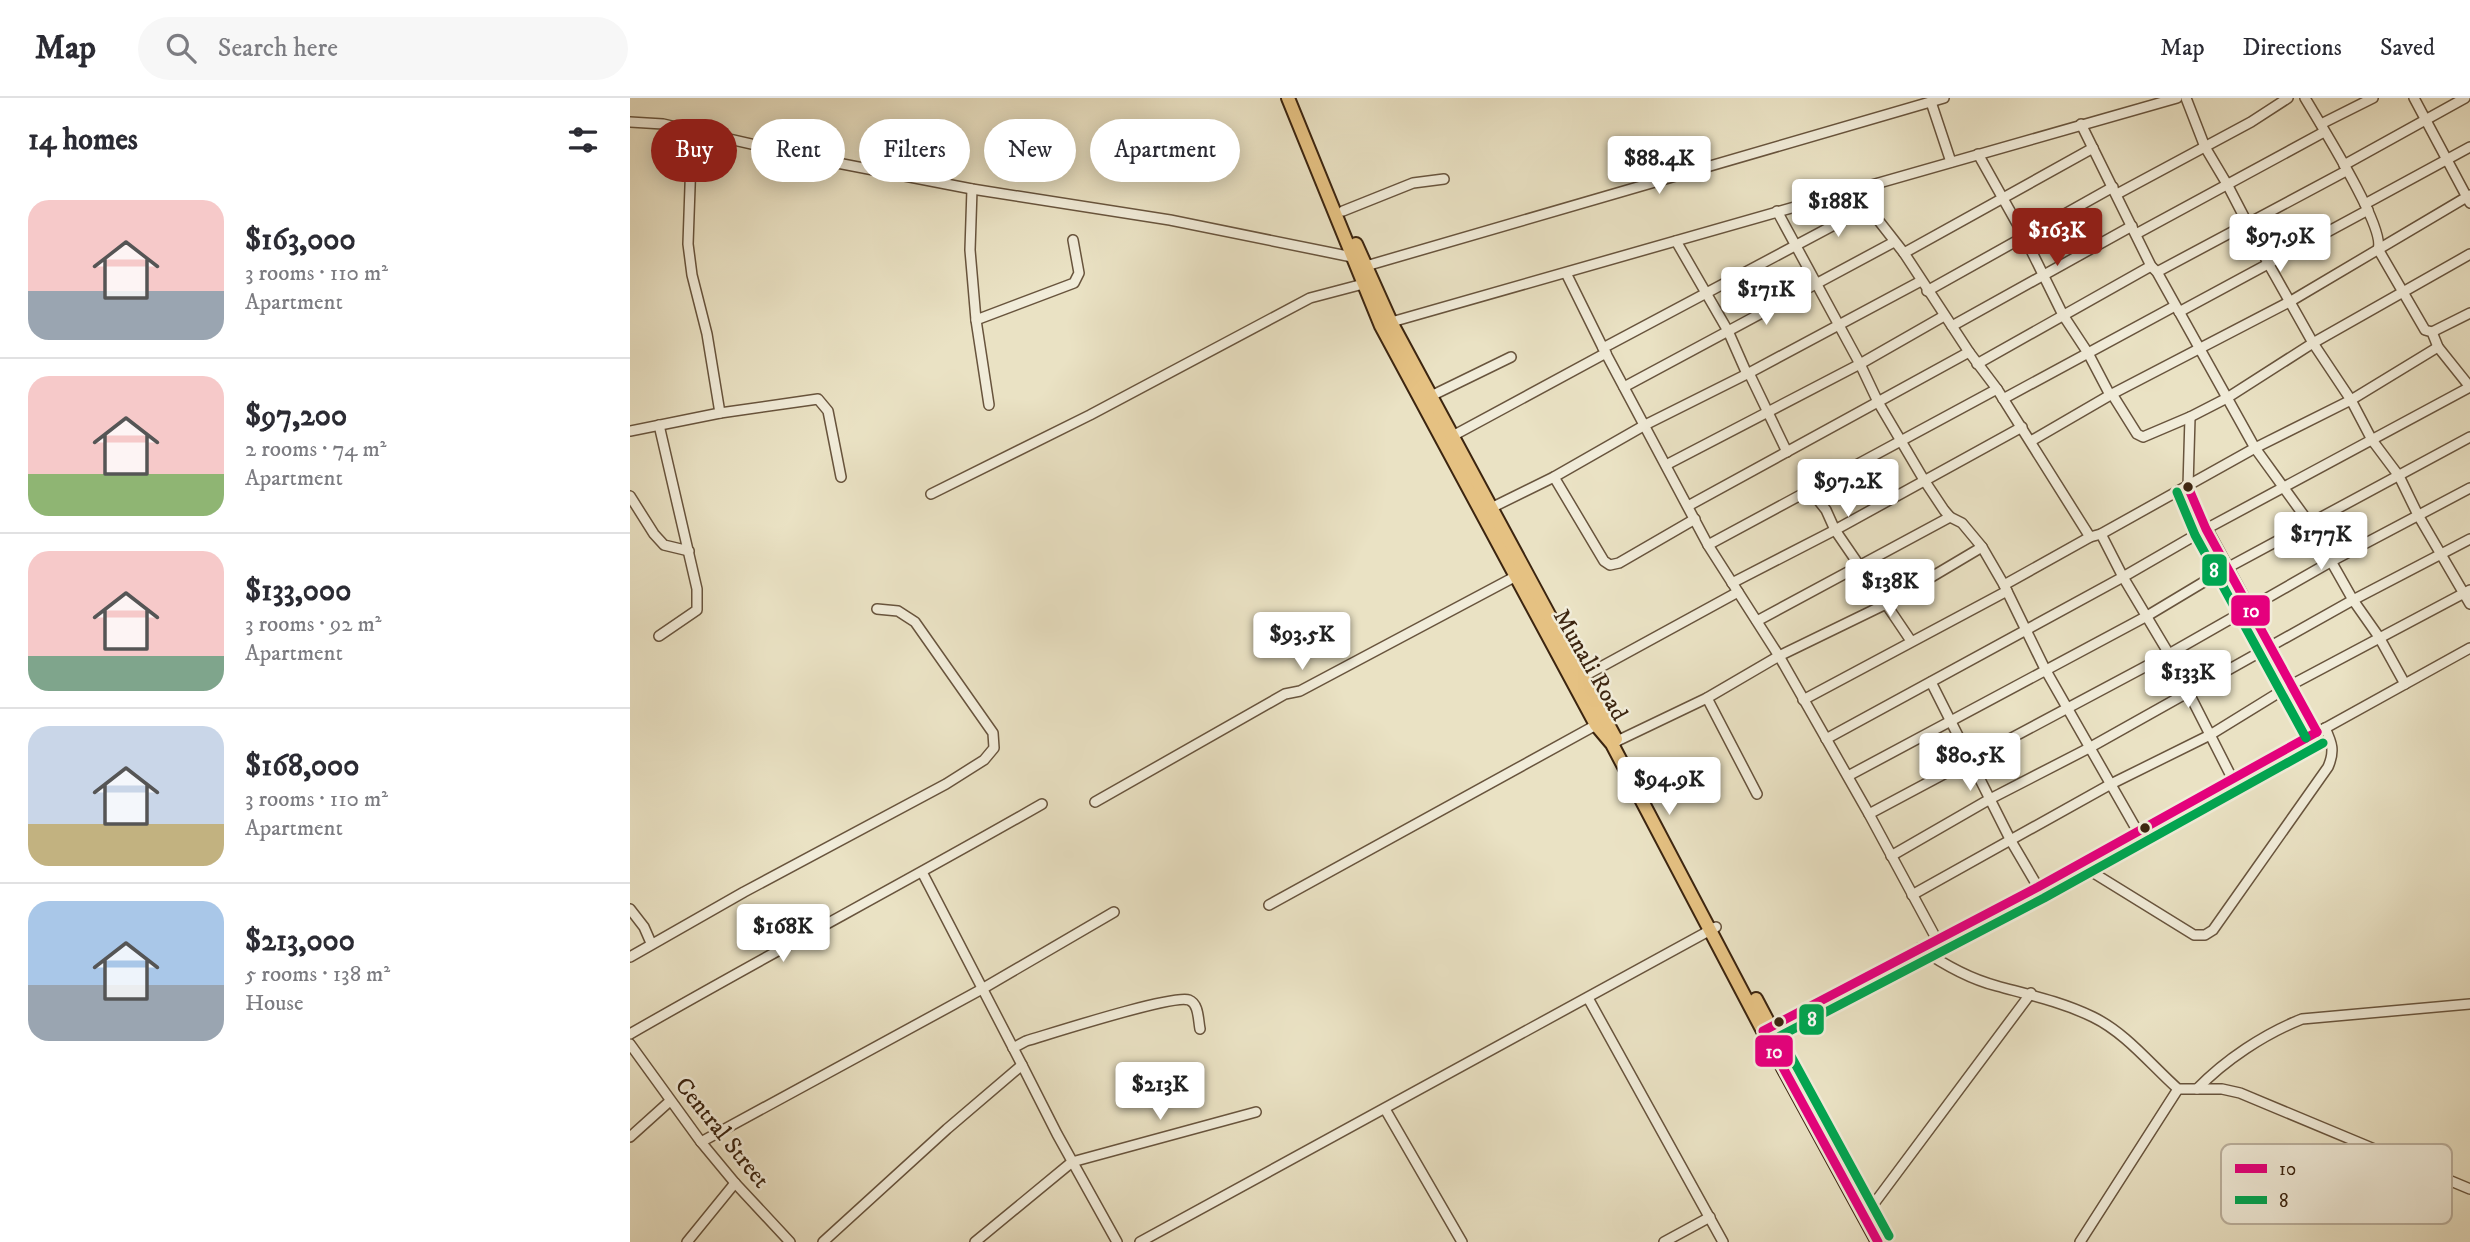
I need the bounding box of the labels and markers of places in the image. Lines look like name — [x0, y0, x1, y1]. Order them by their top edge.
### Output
pin: $88.4K — [1602, 136, 1716, 196]
pin: $188K — [1789, 180, 1887, 239]
pin: $163K — [2008, 208, 2106, 268]
pin: $97.9K — [2223, 214, 2337, 274]
pin: $171K — [1717, 268, 1815, 327]
pin: $97.2K — [1791, 460, 1905, 519]
unlabelled marker — [2181, 480, 2195, 494]
pin: $177K — [2272, 512, 2370, 572]
pin: $138K — [1841, 560, 1939, 619]
pin: $93.5K — [1245, 612, 1359, 672]
pin: $133K — [2139, 650, 2237, 710]
pin: $80.5K — [1913, 734, 2027, 793]
pin: $94.9K — [1612, 758, 1726, 817]
unlabelled marker — [2138, 821, 2152, 835]
pin: $168K — [734, 904, 832, 964]
unlabelled marker — [1772, 1015, 1786, 1029]
pin: $213K — [1111, 1062, 1209, 1122]

